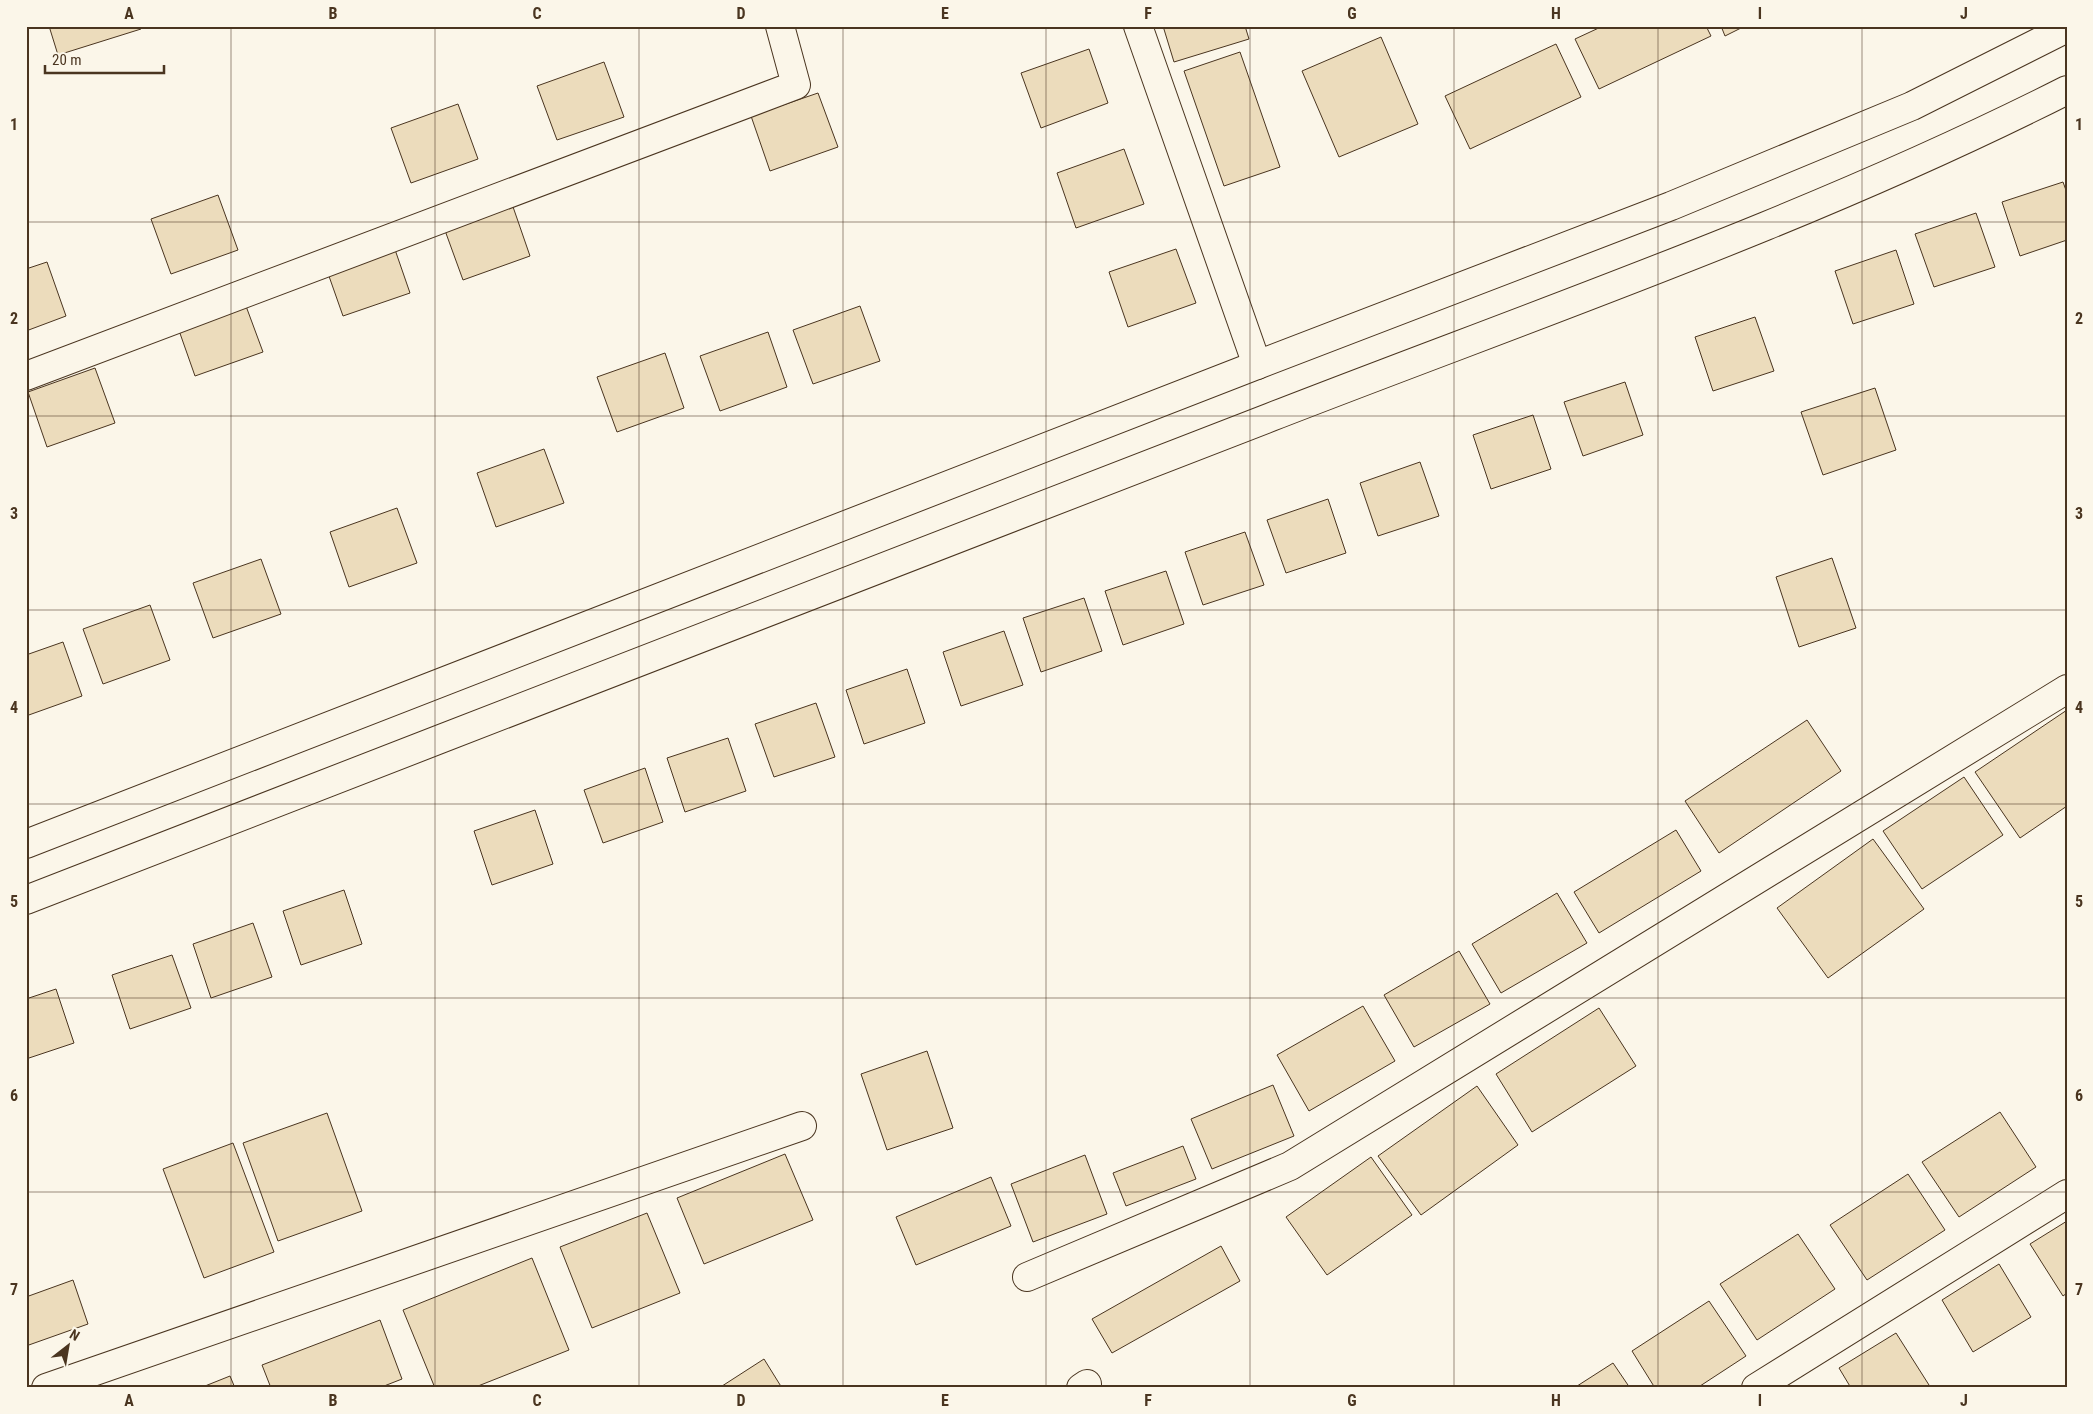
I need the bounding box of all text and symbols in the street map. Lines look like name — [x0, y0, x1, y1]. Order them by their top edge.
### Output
text: A — [124, 4, 134, 23]
text: B — [329, 4, 338, 23]
text: C — [532, 4, 542, 23]
text: D — [736, 4, 746, 23]
text: E — [941, 4, 949, 23]
text: F — [1144, 4, 1152, 23]
text: G — [1347, 4, 1357, 23]
text: H — [1551, 4, 1561, 23]
text: I — [1758, 4, 1762, 23]
text: J — [1960, 4, 1968, 23]
scale bar — [45, 42, 164, 74]
text: 20 m — [52, 51, 82, 69]
text: 1 — [10, 115, 18, 134]
text: 1 — [2075, 115, 2083, 134]
text: 2 — [10, 309, 18, 328]
text: 2 — [2075, 309, 2083, 328]
text: 3 — [10, 504, 18, 523]
text: 3 — [2075, 504, 2083, 523]
text: 4 — [10, 698, 18, 717]
text: 4 — [2075, 698, 2083, 717]
text: 5 — [10, 892, 18, 911]
text: 5 — [2075, 892, 2083, 911]
text: 6 — [10, 1086, 18, 1105]
text: 6 — [2075, 1086, 2083, 1105]
text: 7 — [10, 1280, 18, 1299]
text: 7 — [2075, 1280, 2083, 1299]
north arrow — [42, 1322, 92, 1372]
text: N — [67, 1326, 82, 1344]
text: A — [124, 1391, 134, 1410]
text: B — [329, 1391, 338, 1410]
text: C — [532, 1391, 542, 1410]
text: D — [736, 1391, 746, 1410]
text: E — [941, 1391, 949, 1410]
text: F — [1144, 1391, 1152, 1410]
text: G — [1347, 1391, 1357, 1410]
text: H — [1551, 1391, 1561, 1410]
text: I — [1758, 1391, 1762, 1410]
text: J — [1960, 1391, 1968, 1410]

